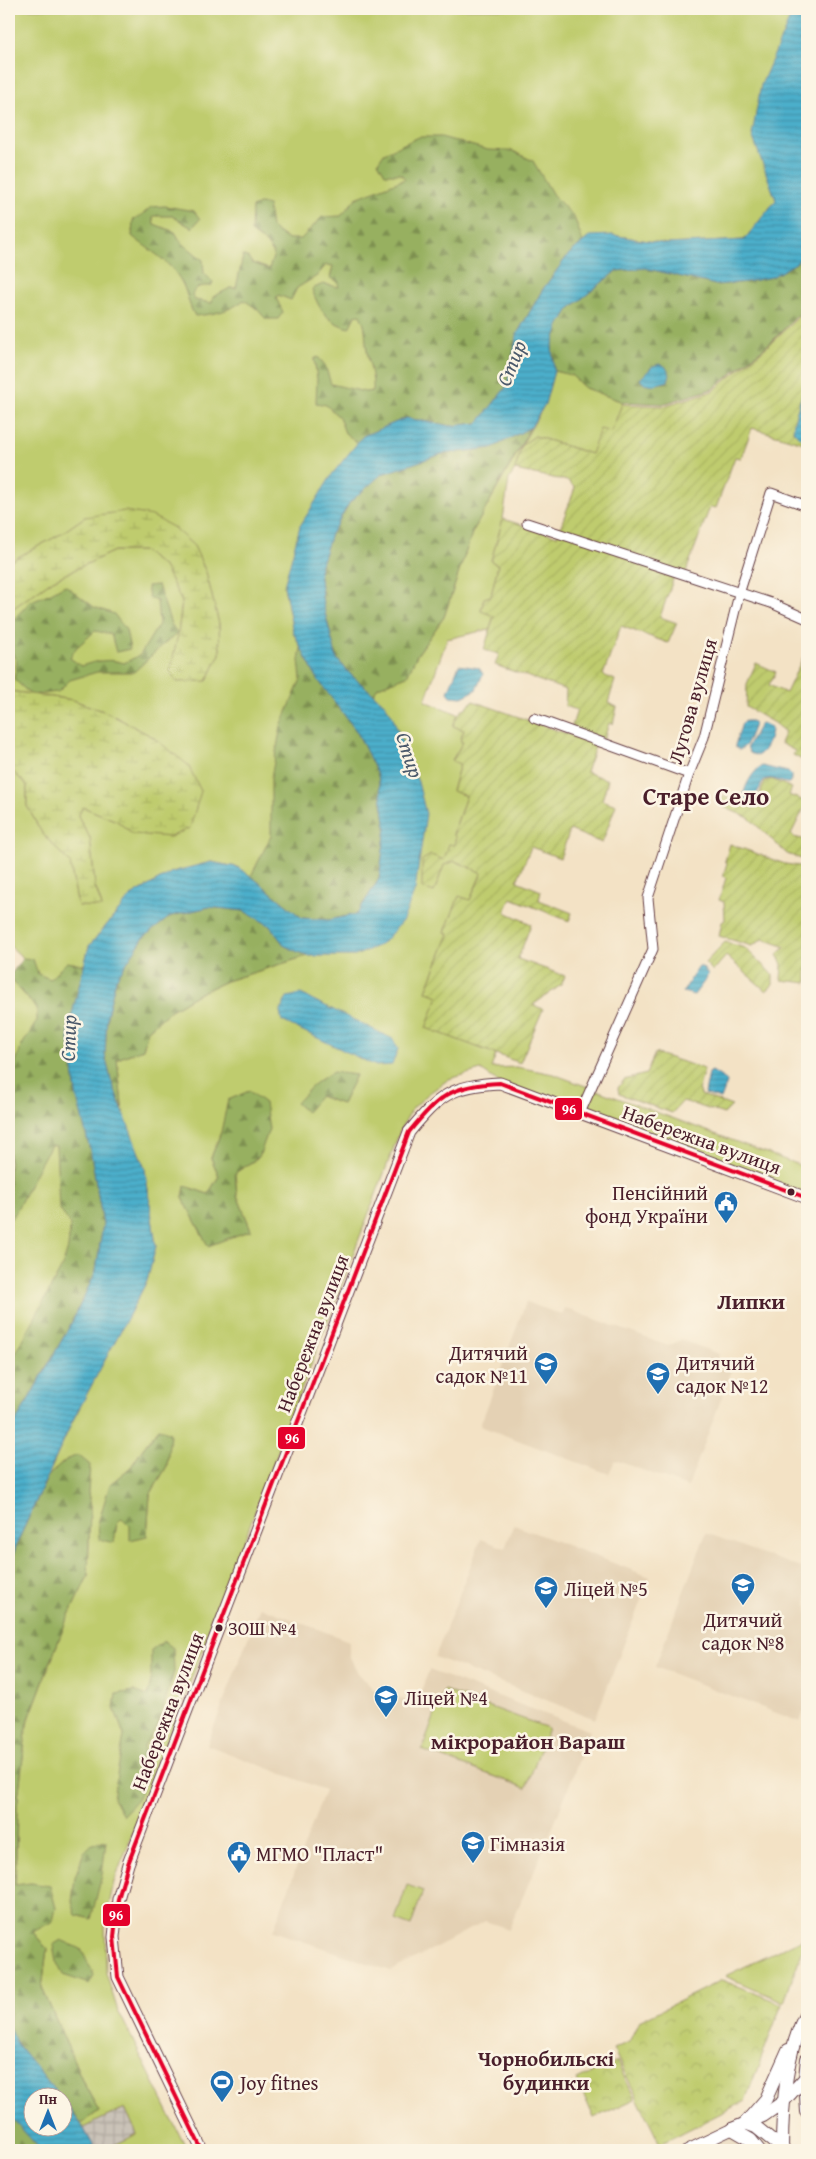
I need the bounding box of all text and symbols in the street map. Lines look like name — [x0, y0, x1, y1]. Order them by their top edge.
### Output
water label: Стир — [488, 336, 534, 390]
street label: Лугова вулиця — [660, 635, 724, 767]
water label: Стир — [388, 728, 432, 782]
district label: Старе Село — [643, 778, 769, 814]
water label: Стир — [52, 1014, 84, 1062]
line badge: 96 — [554, 1097, 583, 1121]
street label: Набережна вулиця — [619, 1097, 785, 1181]
text: 96 — [562, 1099, 576, 1119]
place label: Пенсійний фонд України — [585, 1178, 708, 1230]
unlabelled marker — [786, 1187, 796, 1197]
public building icon: Пенсійний фонд України — [713, 1190, 739, 1224]
street label: Набережна вулиця — [269, 1250, 355, 1416]
district label: Липки — [717, 1285, 785, 1317]
place label: Дитячий садок №11 — [436, 1338, 528, 1390]
place label: Дитячий садок №12 — [675, 1348, 768, 1400]
school or university icon: Дитячий садок №11 — [533, 1351, 559, 1385]
school or university icon: Дитячий садок №12 — [645, 1361, 671, 1395]
line badge: 96 — [277, 1426, 306, 1450]
text: 96 — [285, 1428, 299, 1448]
school or university icon: Дитячий садок №8 — [730, 1572, 756, 1606]
place label: Ліцей №5 — [564, 1574, 648, 1603]
school or university icon: Ліцей №5 — [533, 1575, 559, 1609]
place label: Дитячий садок №8 — [702, 1605, 784, 1657]
place label: ЗОШ №4 — [228, 1614, 297, 1642]
marker: ЗОШ №4 — [214, 1623, 224, 1633]
street label: Набережна вулиця — [124, 1628, 210, 1794]
place label: Ліцей №4 — [404, 1683, 488, 1712]
school or university icon: Ліцей №4 — [373, 1684, 399, 1718]
district label: мікрорайон Вараш — [431, 1725, 625, 1757]
place label: Гімназія — [490, 1829, 565, 1858]
school or university icon: Гімназія — [460, 1830, 486, 1864]
place label: МГМО "Пласт" — [256, 1839, 383, 1868]
public building icon: МГМО "Пласт" — [226, 1840, 252, 1874]
line badge: 96 — [102, 1903, 131, 1927]
text: 96 — [109, 1905, 123, 1925]
district label: Чорнобильскі будинки — [478, 2043, 615, 2098]
place label: Joy fitnes — [237, 2068, 319, 2097]
sports icon: Joy fitnes — [209, 2069, 235, 2103]
north arrow — [22, 2086, 72, 2136]
text: Пн — [39, 2089, 57, 2109]

